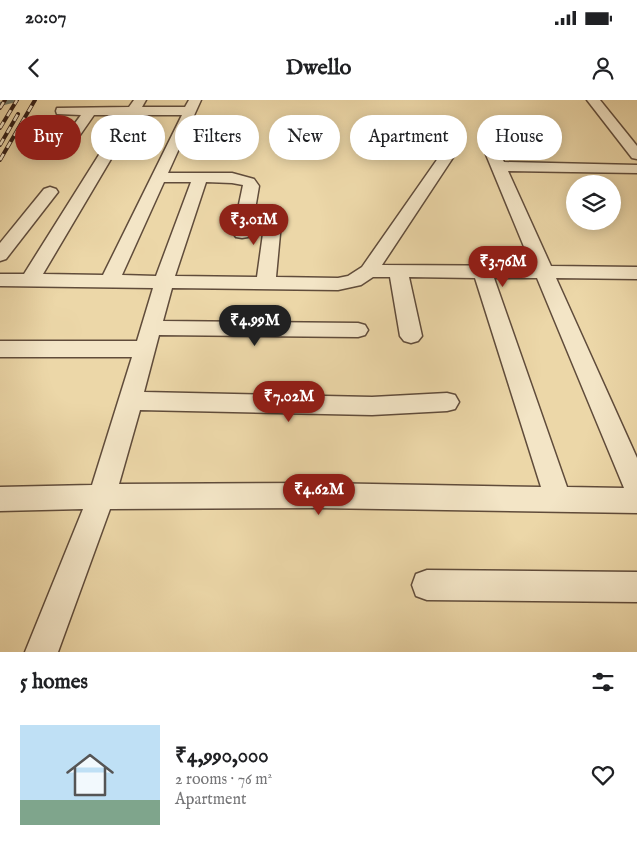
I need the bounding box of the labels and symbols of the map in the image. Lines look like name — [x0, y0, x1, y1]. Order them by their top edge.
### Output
pin: ₹3.01M — [213, 204, 295, 246]
pin: ₹3.76M — [462, 246, 544, 288]
pin: ₹4.99M — [214, 304, 296, 347]
pin: ₹7.02M — [248, 380, 330, 423]
pin: ₹4.62M — [278, 474, 360, 516]

